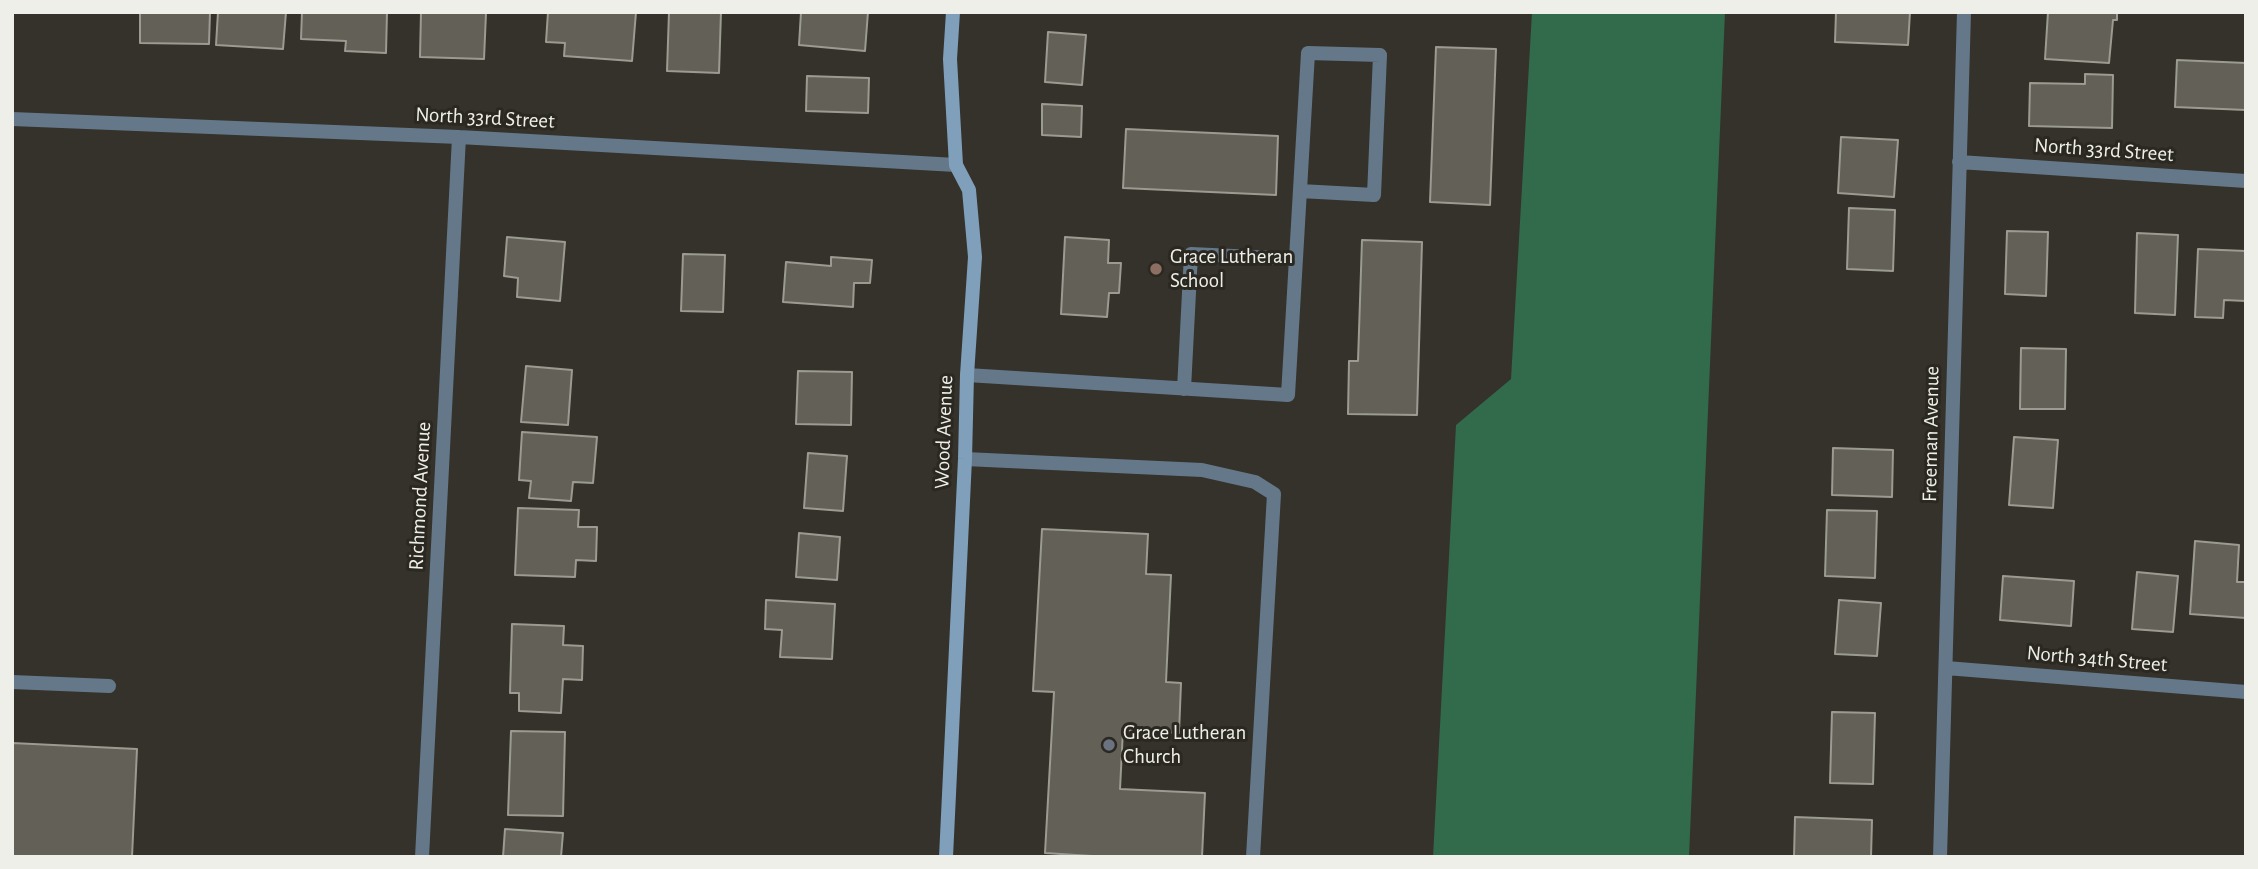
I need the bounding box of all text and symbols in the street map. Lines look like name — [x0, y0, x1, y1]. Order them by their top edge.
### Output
street label: North 33rd Street — [415, 102, 555, 134]
street label: North 33rd Street — [2033, 133, 2175, 167]
place label: Grace Lutheran School — [1170, 244, 1293, 294]
marker: Grace Lutheran School — [1148, 261, 1164, 277]
street label: Freeman Avenue — [1917, 366, 1945, 502]
street label: Wood Avenue — [929, 375, 959, 489]
street label: Richmond Avenue — [404, 421, 436, 571]
street label: North 34th Street — [2026, 640, 2168, 678]
place label: Grace Lutheran Church — [1123, 720, 1246, 770]
marker: Grace Lutheran Church — [1101, 737, 1117, 753]

